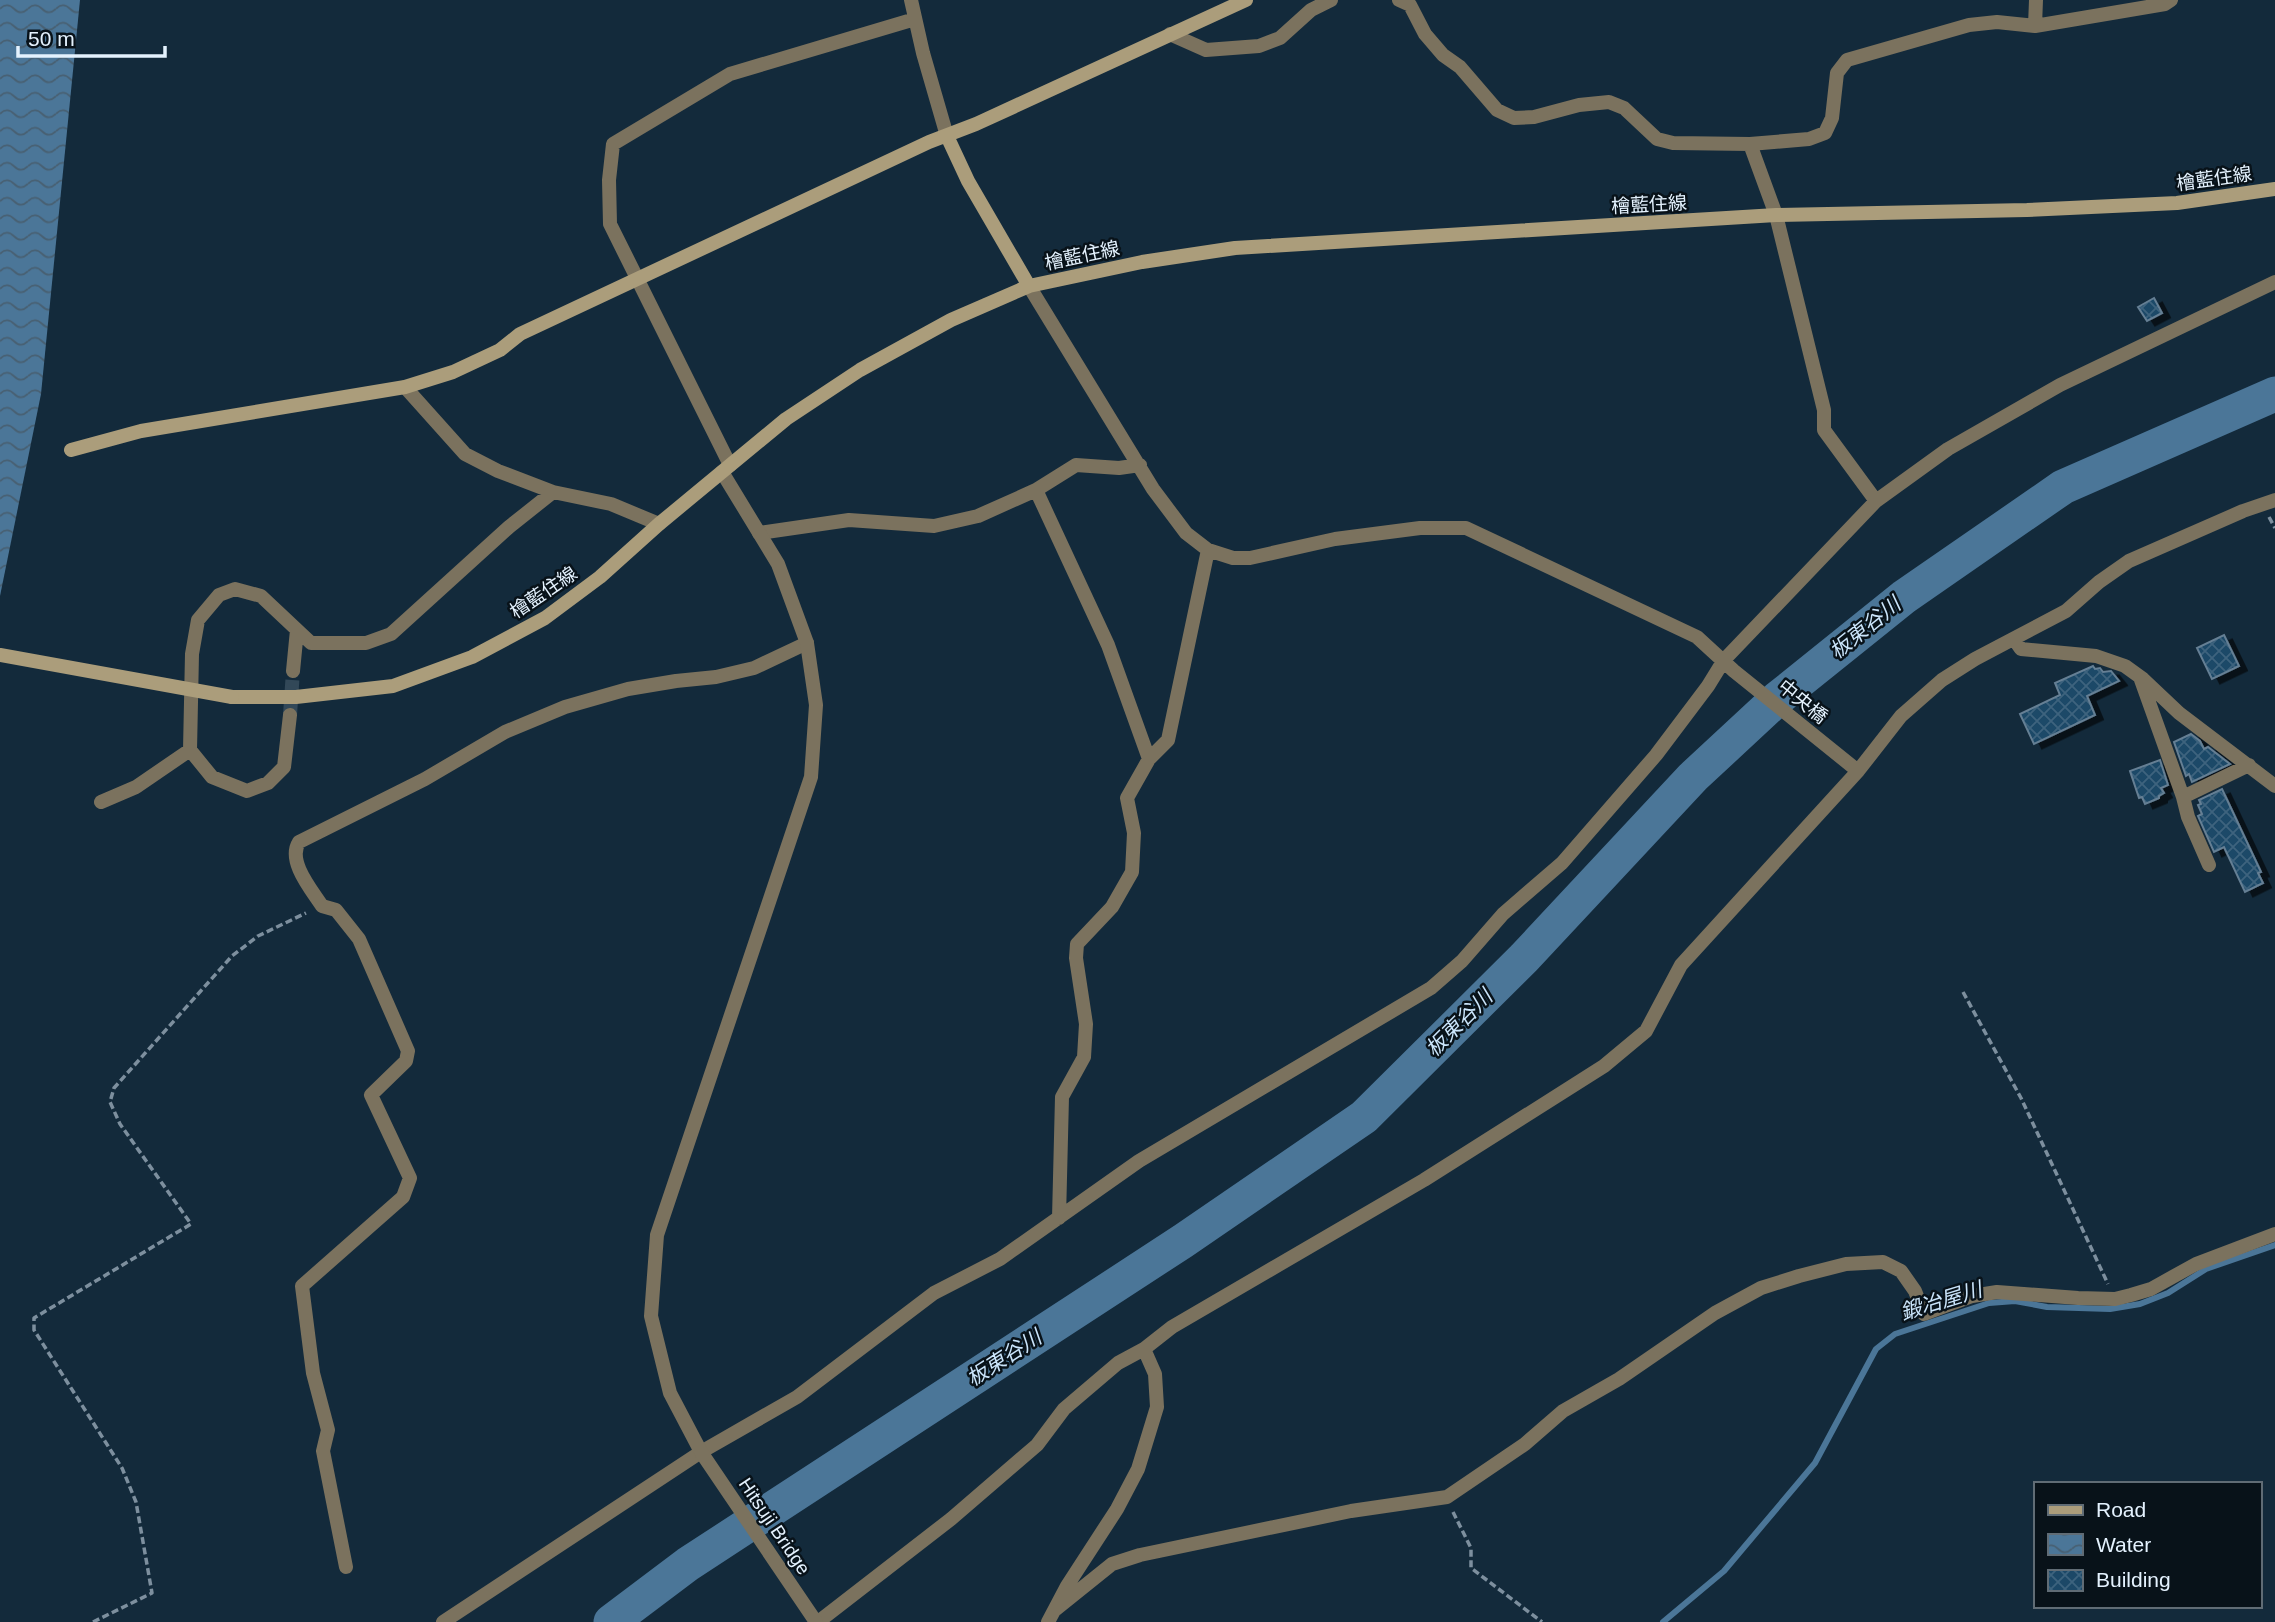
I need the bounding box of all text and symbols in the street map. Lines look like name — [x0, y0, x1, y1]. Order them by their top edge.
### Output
scale bar — [18, 14, 164, 58]
text: 50 m — [28, 27, 75, 50]
street label: 檜藍住線 — [2175, 163, 2253, 194]
street label: 檜藍住線 — [1611, 192, 1688, 217]
street label: 檜藍住線 — [1043, 237, 1121, 274]
street label: 檜藍住線 — [506, 562, 581, 622]
water label: 板東谷川 — [1825, 591, 1906, 663]
street label: 中央橋 — [1774, 675, 1831, 727]
water label: 板東谷川 — [1421, 983, 1498, 1060]
water label: 鍛冶屋川 — [1897, 1277, 1986, 1324]
water label: 板東谷川 — [962, 1324, 1047, 1390]
street label: Hitsuji Bridge — [735, 1474, 815, 1579]
legend — [2034, 1482, 2261, 1608]
text: Road — [2096, 1498, 2146, 1521]
text: Water — [2096, 1533, 2151, 1556]
text: Building — [2096, 1568, 2171, 1591]

